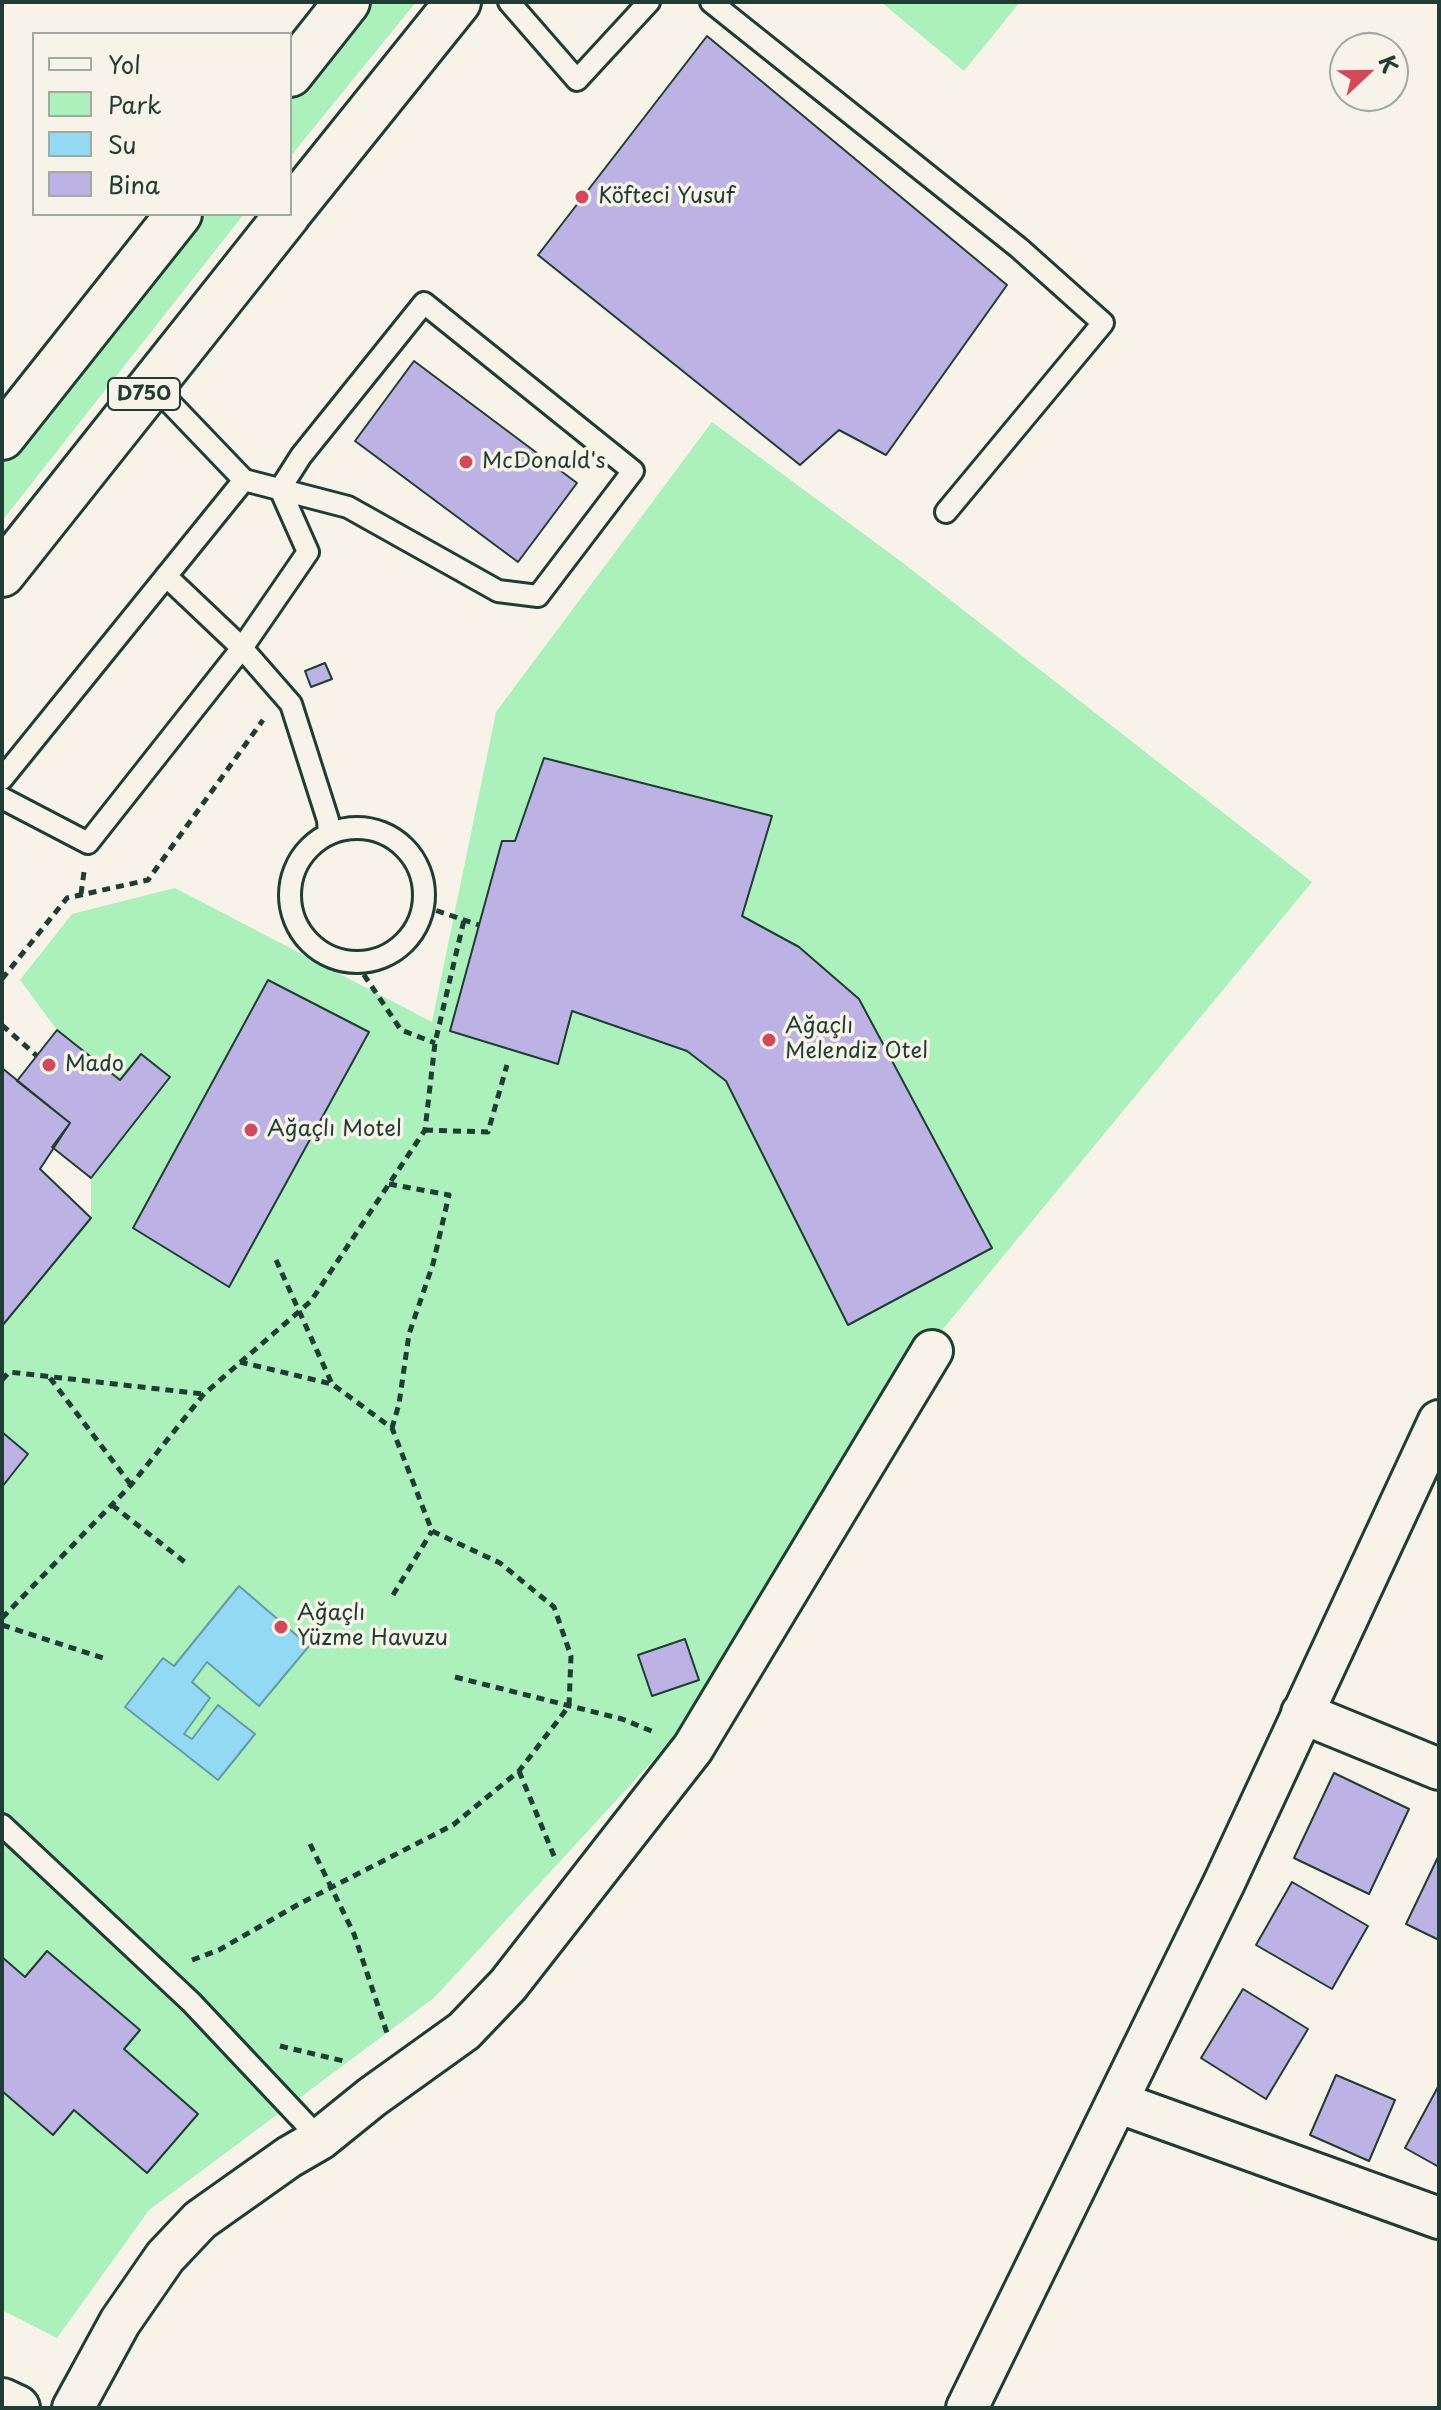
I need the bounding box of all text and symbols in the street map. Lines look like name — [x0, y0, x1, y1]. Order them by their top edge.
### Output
legend — [32, 32, 292, 216]
north arrow — [1329, 32, 1409, 112]
text: Yol — [108, 46, 141, 82]
text: K — [1372, 50, 1408, 77]
text: Park — [108, 86, 162, 122]
text: Su — [108, 126, 137, 162]
text: Bina — [108, 166, 160, 202]
place label: Köfteci Yusuf — [598, 184, 735, 210]
marker: Köfteci Yusuf — [573, 188, 591, 206]
road number: D750 — [108, 378, 180, 410]
place label: McDonald's — [482, 449, 605, 475]
marker: McDonald's — [457, 453, 475, 471]
place label: Ağaçlı Melendiz Otel — [785, 1014, 928, 1066]
marker: Ağaçlı Melendiz Otel — [760, 1031, 778, 1049]
place label: Mado — [65, 1052, 124, 1078]
marker: Mado — [40, 1056, 58, 1074]
place label: Ağaçlı Motel — [267, 1117, 402, 1143]
marker: Ağaçlı Motel — [242, 1121, 260, 1139]
place label: Ağaçlı Yüzme Havuzu — [297, 1601, 448, 1652]
marker: Ağaçlı Yüzme Havuzu — [272, 1618, 290, 1636]

